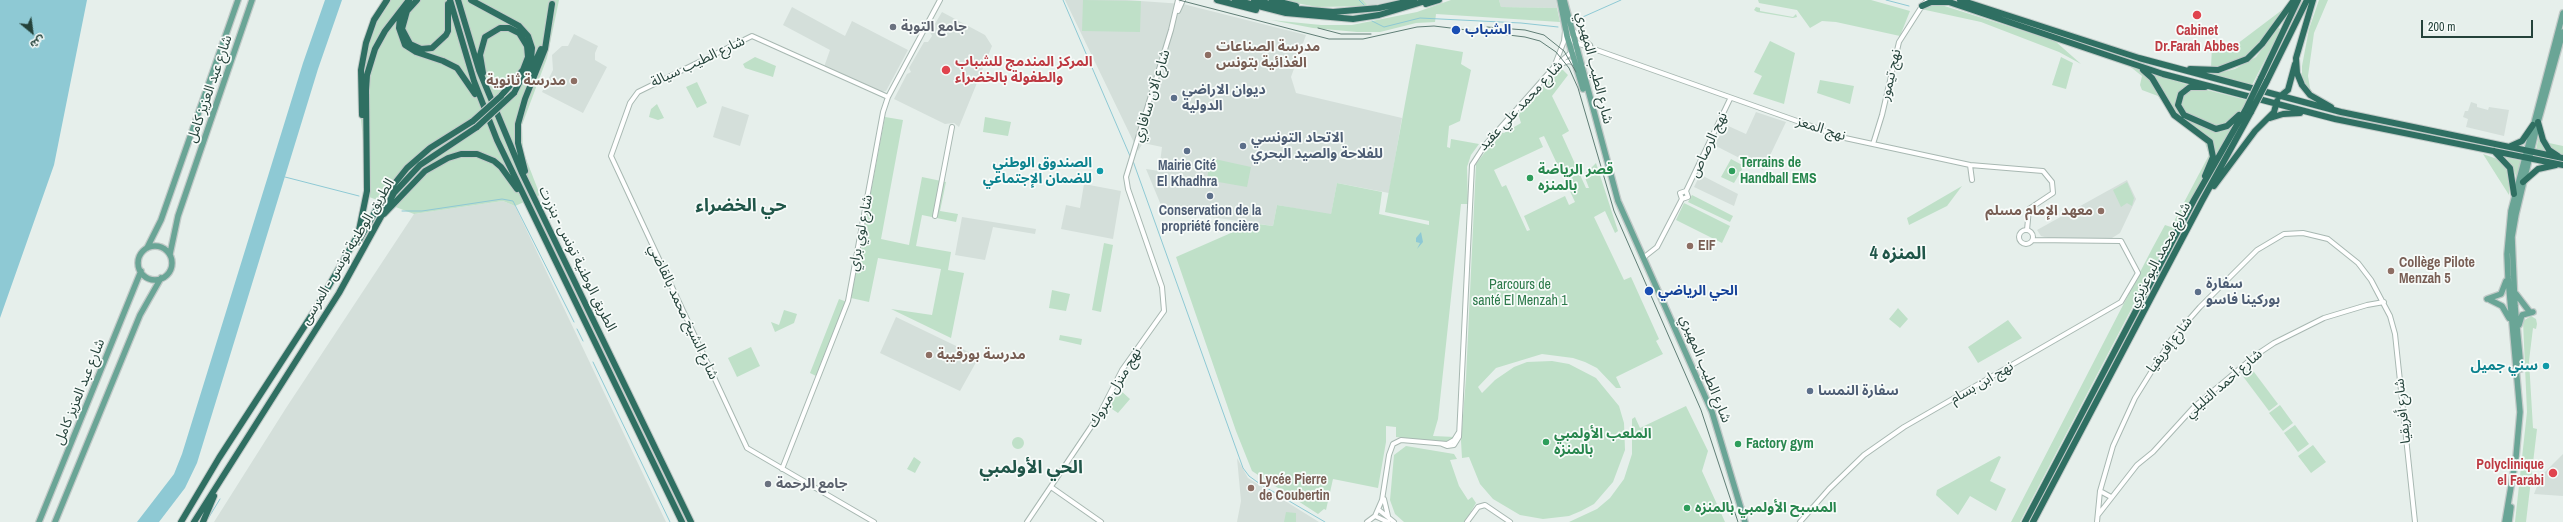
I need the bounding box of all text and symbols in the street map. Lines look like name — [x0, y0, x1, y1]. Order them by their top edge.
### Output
marker: Cabinet Dr.Farah Abbes — [2191, 9, 2203, 21]
street label: شارع الطيب المهيري — [1572, 10, 1616, 126]
north arrow — [12, 12, 52, 52]
scale bar — [2423, 12, 2535, 38]
place label: جامع التوبة — [901, 19, 967, 35]
text: 200 m — [2428, 19, 2455, 35]
marker: جامع التوبة — [888, 22, 898, 32]
place label: الشباب — [1465, 22, 1511, 38]
place label: Cabinet Dr.Farah Abbes — [2155, 23, 2239, 56]
marker: الشباب — [1450, 24, 1462, 36]
text: ش — [28, 33, 48, 52]
street label: شارع عبد العزيز كامل — [184, 33, 236, 145]
street label: شارع الطيب سيالة — [648, 33, 748, 91]
place label: مدرسة الصناعات الغذائية بتونس — [1216, 39, 1320, 72]
street label: شارع آلان سافاري — [1130, 48, 1174, 144]
street label: نهج تيمور — [1877, 48, 1905, 102]
marker: مدرسة الصناعات الغذائية بتونس — [1203, 50, 1213, 60]
place label: المركز المندمج للشباب والطفولة بالخضراء — [955, 54, 1092, 86]
street label: شارع محمد علي عقيد — [1475, 58, 1567, 154]
marker: المركز المندمج للشباب والطفولة بالخضراء — [940, 64, 952, 76]
place label: مدرسة ثانوية — [486, 73, 566, 89]
marker: مدرسة ثانوية — [569, 76, 579, 86]
place label: ديوان الاراضي الدولية — [1182, 82, 1266, 114]
marker: ديوان الاراضي الدولية — [1169, 93, 1179, 103]
street label: نهج الرصاص — [1687, 110, 1731, 180]
street label: نهج المعز — [1794, 113, 1848, 145]
place label: الاتحاد التونسي للفلاحة والصيد البحري — [1251, 130, 1383, 162]
marker: الاتحاد التونسي للفلاحة والصيد البحري — [1238, 141, 1248, 151]
marker: Mairie Cité El Khadhra — [1182, 146, 1192, 156]
place label: الصندوق الوطني للضمان الإجتماعي — [983, 155, 1092, 188]
place label: Terrains de Handball EMS — [1740, 155, 1817, 188]
place label: Mairie Cité El Khadhra — [1157, 158, 1217, 190]
place label: قصر الرياضة بالمنزه — [1538, 162, 1613, 194]
marker: الصندوق الوطني للضمان الإجتماعي — [1095, 166, 1105, 176]
marker: Terrains de Handball EMS — [1727, 166, 1737, 176]
marker: قصر الرياضة بالمنزه — [1525, 173, 1535, 183]
street label: الطريق الوطنية تونس - المرسى — [298, 176, 398, 328]
street label: الطريق الوطنية تونس - بنزرت — [534, 184, 620, 334]
marker: Conservation de la propriété foncière — [1205, 191, 1215, 201]
street label: شارع لوي براي — [845, 193, 877, 273]
district label: حي الخضراء — [696, 195, 786, 217]
street label: شارع محمد البوعزيزي — [2125, 200, 2195, 310]
place label: Conservation de la propriété foncière — [1159, 203, 1261, 236]
place label: معهد الإمام مسلم — [1985, 203, 2093, 219]
marker: معهد الإمام مسلم — [2096, 206, 2106, 216]
place label: EIF — [1698, 238, 1716, 254]
marker: EIF — [1685, 241, 1695, 251]
street label: شارع الشيخ محمد بالقاضي — [644, 242, 722, 382]
district label: المنزه 4 — [1870, 243, 1926, 265]
place label: Collège Pilote Menzah 5 — [2399, 255, 2475, 288]
marker: Collège Pilote Menzah 5 — [2386, 266, 2396, 276]
place label: سفارة بوركينا فاسو — [2206, 276, 2280, 308]
park label: Parcours de santé El Menzah 1 — [1472, 277, 1568, 310]
place label: الحي الرياضي — [1658, 283, 1738, 299]
marker: الحي الرياضي — [1643, 285, 1655, 297]
marker: سفارة بوركينا فاسو — [2193, 287, 2203, 297]
street label: شارع الطيب المهيري — [1676, 313, 1734, 425]
street label: شارع إفريقيا — [2144, 314, 2196, 376]
street label: شارع عبد العزيز كامل — [51, 337, 109, 447]
street label: نهج منزل مبروك — [1085, 345, 1145, 431]
street label: شارع أحمد التليلي — [2182, 346, 2266, 422]
place label: مدرسة بورقيبة — [937, 347, 1026, 363]
marker: مدرسة بورقيبة — [924, 350, 934, 360]
street label: نهج ابن بسام — [1947, 358, 2017, 408]
place label: سني جميل — [2471, 358, 2538, 374]
marker: سني جميل — [2541, 361, 2551, 371]
street label: شارع أفريقيا — [2391, 378, 2415, 444]
place label: سفارة النمسا — [1818, 383, 1899, 399]
marker: سفارة النمسا — [1805, 386, 1815, 396]
place label: الملعب الأولمبي بالمنزه — [1554, 426, 1652, 458]
place label: Factory gym — [1746, 436, 1814, 452]
marker: الملعب الأولمبي بالمنزه — [1541, 437, 1551, 447]
marker: Factory gym — [1733, 439, 1743, 449]
district label: الحي الأولمبي — [979, 457, 1083, 479]
place label: Polyclinique el Farabi — [2476, 457, 2544, 490]
marker: Polyclinique el Farabi — [2547, 467, 2559, 479]
place label: Lycée Pierre de Coubertin — [1259, 472, 1330, 504]
place label: جامع الرحمة — [776, 476, 848, 492]
marker: جامع الرحمة — [763, 479, 773, 489]
marker: Lycée Pierre de Coubertin — [1246, 483, 1256, 493]
place label: المسبح الأولمبي بالمنزه — [1695, 500, 1837, 516]
marker: المسبح الأولمبي بالمنزه — [1682, 503, 1692, 513]

